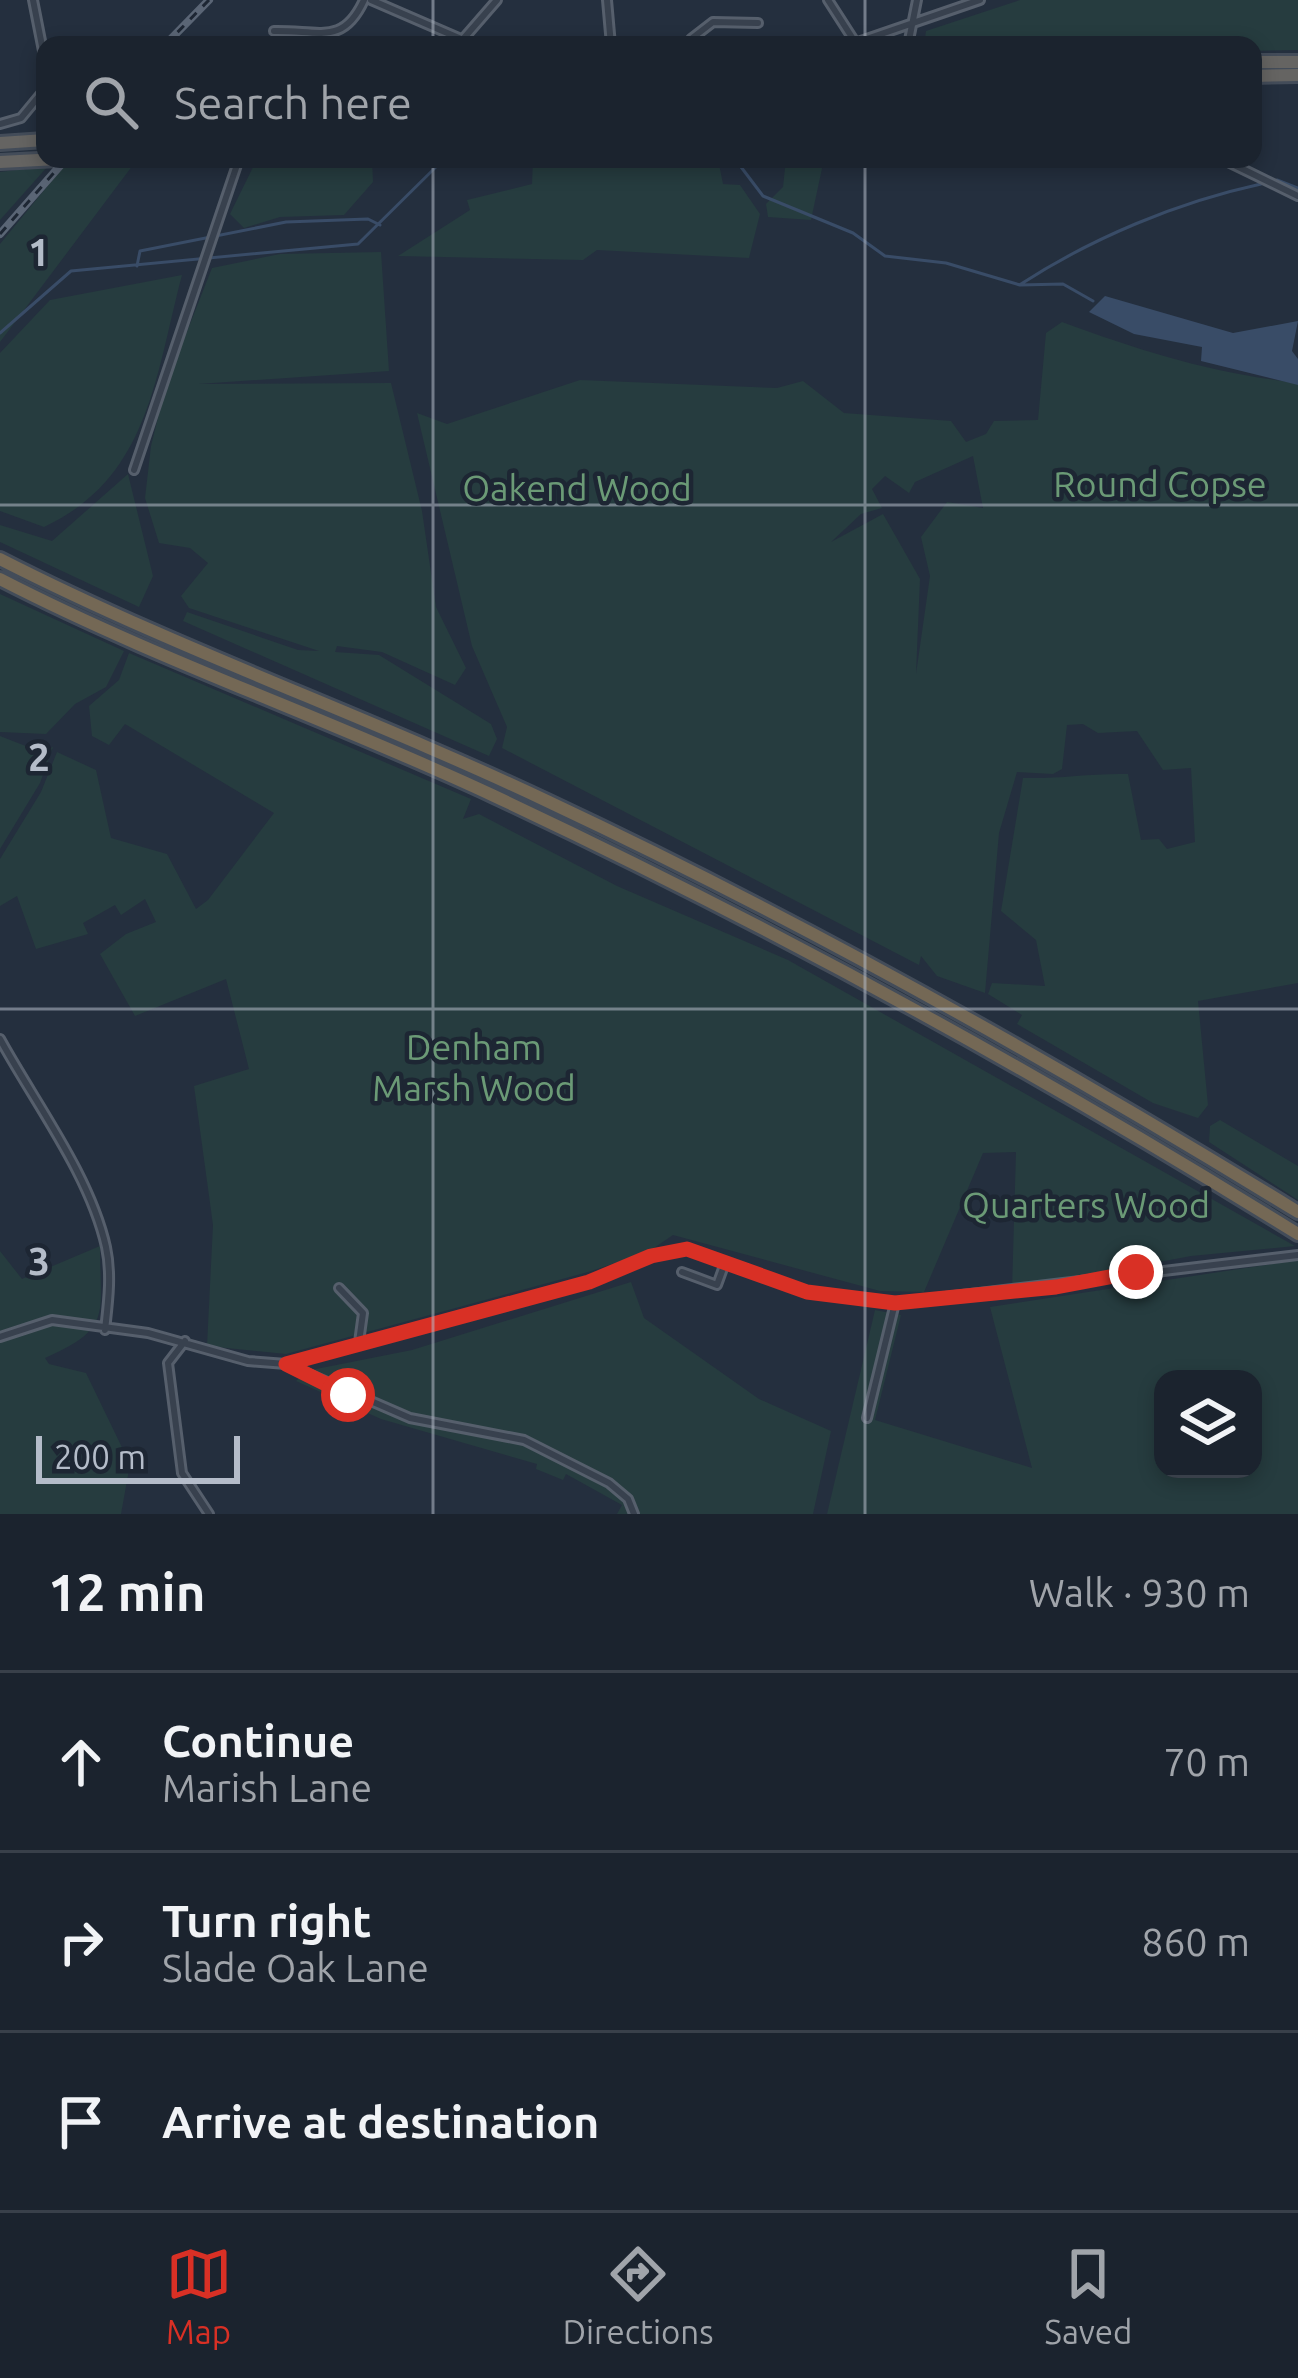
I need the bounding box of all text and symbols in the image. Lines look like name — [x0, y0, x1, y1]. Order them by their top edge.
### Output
search box — [36, 36, 1262, 168]
icon: search — [78, 69, 144, 135]
text: Search here — [174, 77, 412, 128]
text: 1 — [28, 230, 50, 273]
park label: Round Copse — [1053, 463, 1267, 504]
park label: Oakend Wood — [462, 467, 692, 508]
text: 2 — [28, 735, 50, 778]
park label: Denham Marsh Wood — [372, 1026, 576, 1108]
park label: Quarters Wood — [962, 1184, 1210, 1225]
text: 3 — [28, 1239, 50, 1282]
route end — [1109, 1245, 1163, 1299]
route start — [321, 1368, 375, 1422]
map controls — [1154, 1370, 1262, 1478]
button: layers — [1154, 1370, 1262, 1478]
scale bar — [36, 1430, 240, 1483]
text: 200 m — [54, 1438, 146, 1475]
text: 12 min — [48, 1563, 206, 1621]
text: Walk · 930 m — [1029, 1571, 1250, 1614]
text: Continue — [162, 1715, 354, 1766]
icon: ahead — [48, 1729, 114, 1795]
text: 70 m — [1163, 1740, 1250, 1783]
text: Marish Lane — [162, 1766, 372, 1809]
text: Turn right — [162, 1895, 371, 1946]
icon: right — [48, 1909, 114, 1975]
text: 860 m — [1141, 1920, 1250, 1963]
text: Slade Oak Lane — [162, 1946, 429, 1989]
icon: arrive — [48, 2089, 114, 2155]
text: Arrive at destination — [162, 2096, 599, 2147]
tab: Map — [166, 2241, 232, 2350]
tab: Directions — [563, 2241, 713, 2350]
tab: Saved — [1045, 2241, 1132, 2350]

